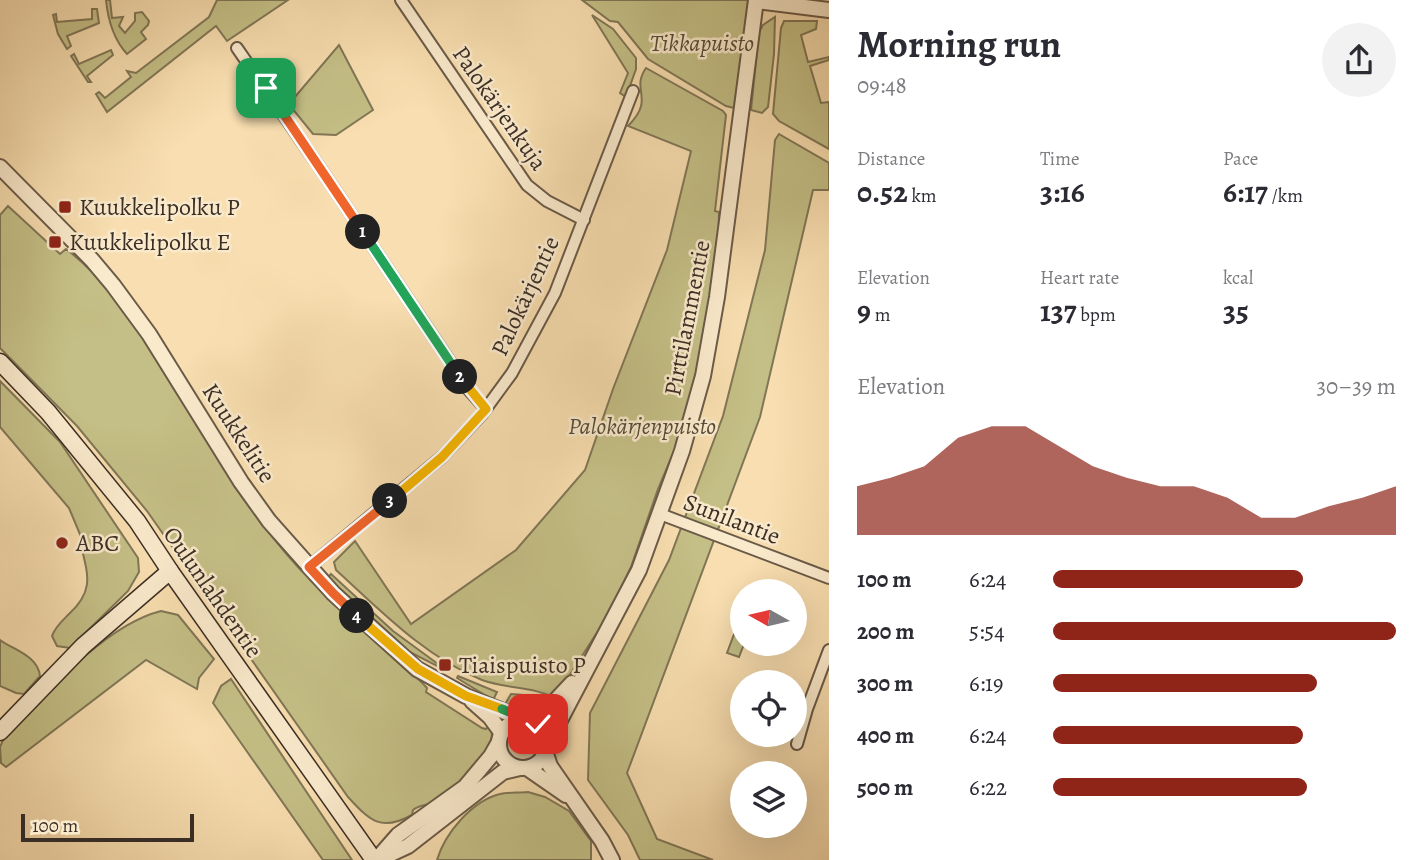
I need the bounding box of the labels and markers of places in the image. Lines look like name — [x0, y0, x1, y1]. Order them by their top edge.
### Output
pin — [236, 58, 296, 118]
place label: Kuukkelipolku P — [79, 191, 240, 223]
marker: Kuukkelipolku P — [57, 199, 73, 215]
pin: 1 — [346, 215, 380, 250]
place label: Kuukkelipolku E — [69, 226, 231, 258]
marker: Kuukkelipolku E — [47, 234, 63, 250]
pin: 2 — [442, 360, 477, 394]
pin: 3 — [372, 484, 408, 518]
place label: ABC — [75, 527, 119, 559]
marker: ABC — [54, 535, 70, 551]
pin: 4 — [340, 598, 374, 634]
place label: Tiaispuisto P — [459, 649, 586, 681]
marker: Tiaispuisto P — [437, 657, 453, 673]
pin — [508, 694, 568, 754]

